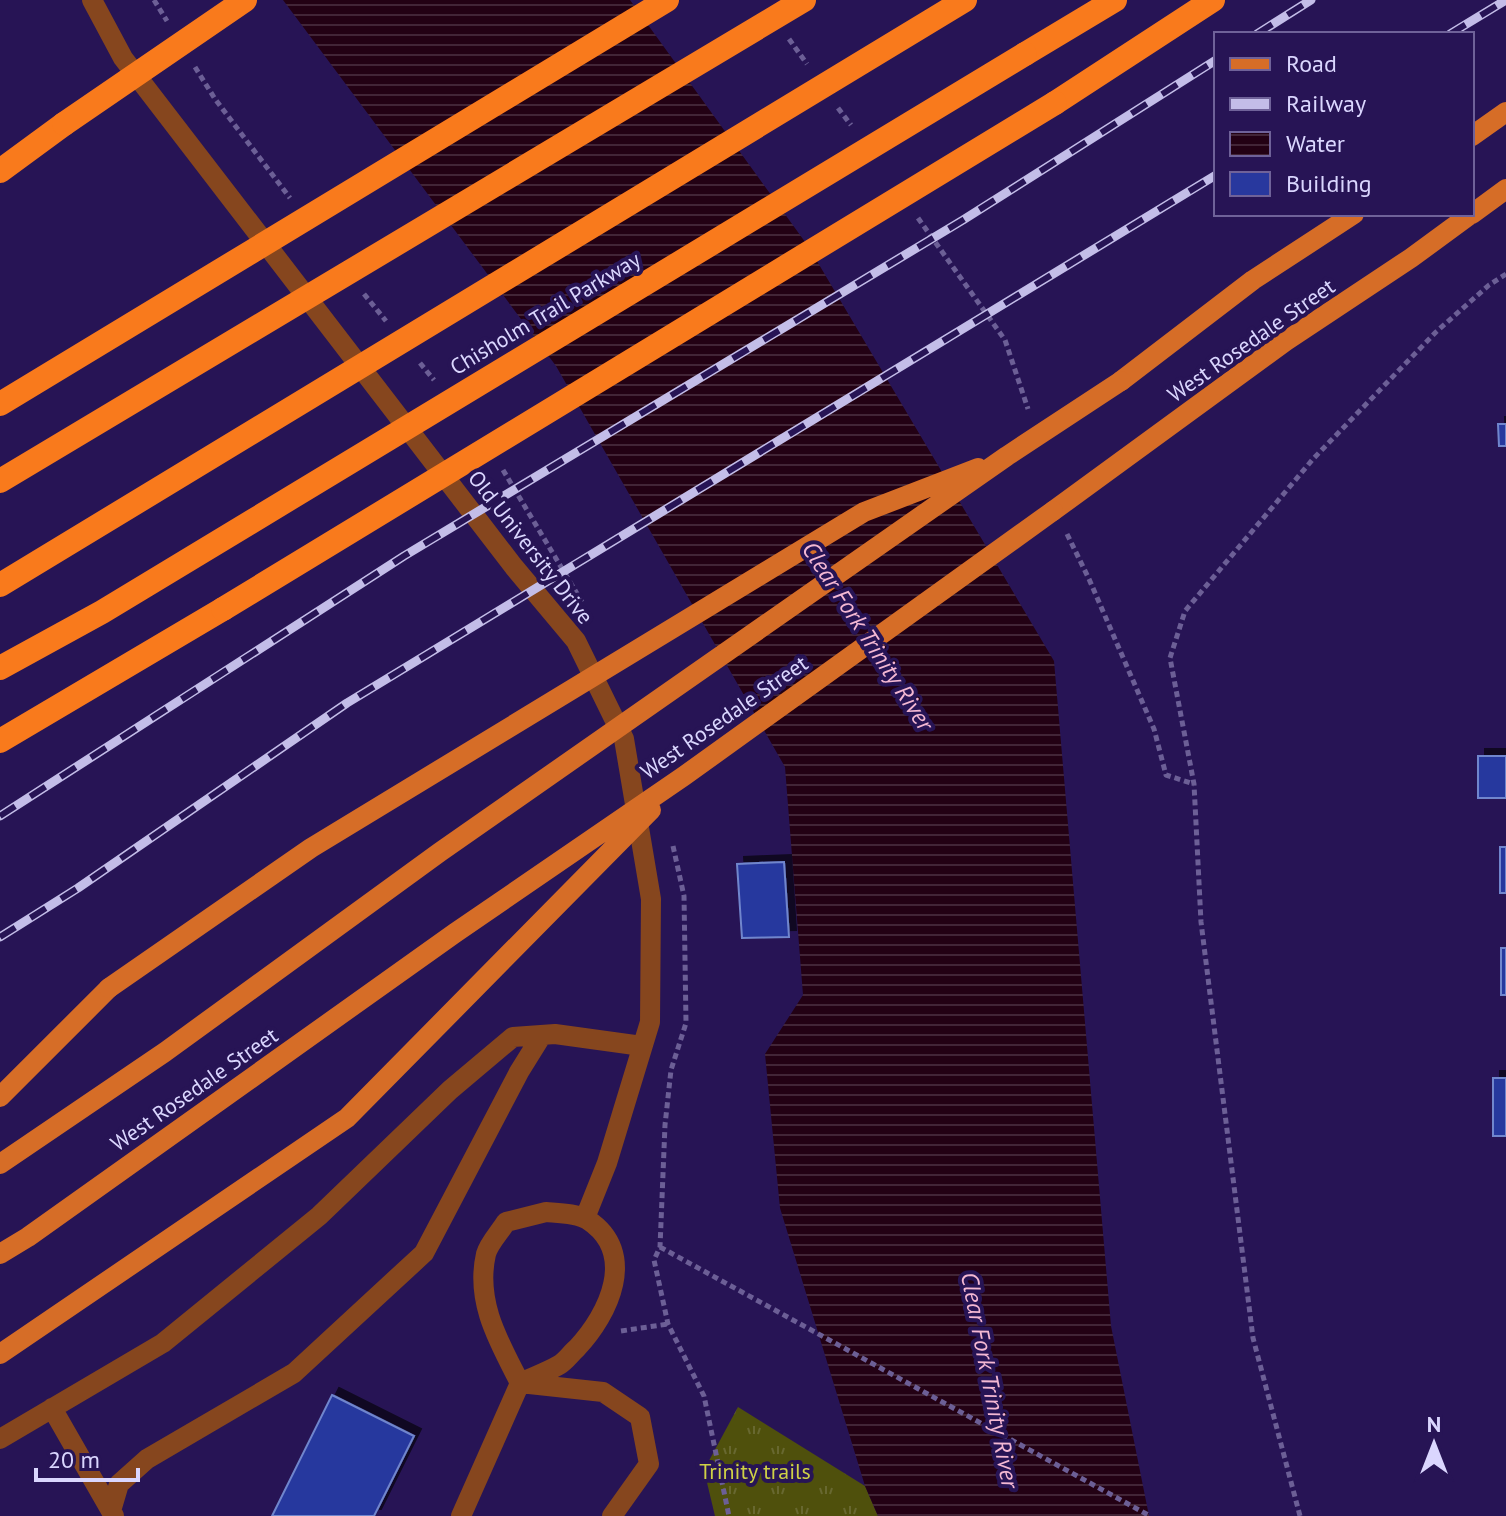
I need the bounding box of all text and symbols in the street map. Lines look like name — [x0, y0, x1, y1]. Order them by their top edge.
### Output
legend — [1214, 32, 1474, 216]
text: Road — [1286, 48, 1337, 79]
text: Railway — [1286, 88, 1366, 119]
text: Water — [1286, 128, 1345, 159]
text: Building — [1286, 168, 1372, 199]
street label: Chisholm Trail Parkway — [445, 245, 646, 381]
street label: West Rosedale Street — [1162, 272, 1340, 408]
street label: Old University Drive — [462, 464, 600, 630]
water label: Clear Fork Trinity River — [795, 536, 942, 738]
street label: West Rosedale Street — [635, 649, 813, 785]
street label: West Rosedale Street — [105, 1021, 283, 1157]
water label: Clear Fork Trinity River — [954, 1269, 1027, 1493]
north arrow — [1394, 1404, 1474, 1484]
text: N — [1427, 1410, 1441, 1438]
scale bar — [36, 1432, 138, 1482]
text: 20 m — [48, 1444, 100, 1475]
park label: Trinity trails — [699, 1457, 811, 1485]

